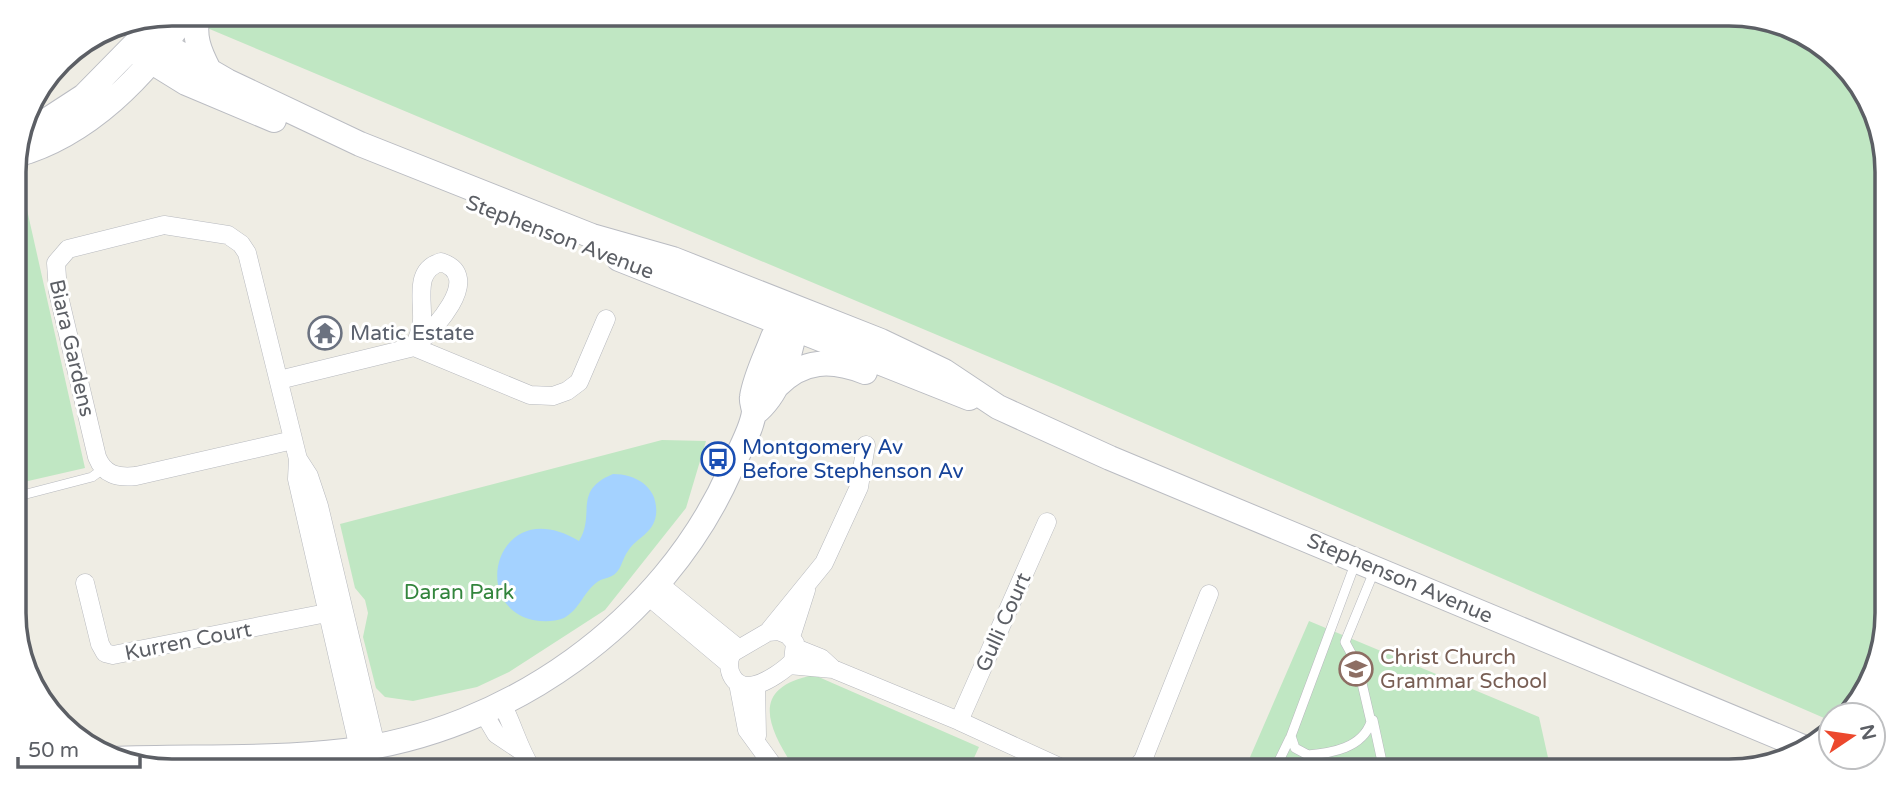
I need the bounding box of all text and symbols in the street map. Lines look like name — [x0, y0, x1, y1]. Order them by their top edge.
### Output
street label: Stephenson Avenue — [462, 190, 657, 285]
street label: Biara Gardens — [44, 277, 99, 419]
temple icon: Matic Estate — [306, 314, 344, 352]
place label: Matic Estate — [350, 321, 474, 346]
place label: Montgomery Av Before Stephenson Av — [742, 435, 964, 484]
bus stop icon: Montgomery Av Before Stephenson Av — [699, 440, 737, 478]
street label: Stephenson Avenue — [1303, 528, 1496, 629]
street label: Gulli Court — [971, 569, 1036, 676]
park label: Daran Park — [404, 580, 514, 605]
street label: Kurren Court — [123, 617, 254, 666]
place label: Christ Church Grammar School — [1380, 645, 1547, 694]
school or university icon: Christ Church Grammar School — [1337, 650, 1375, 688]
north arrow — [1817, 701, 1887, 771]
text: N — [1855, 722, 1880, 742]
scale bar — [18, 726, 140, 770]
text: 50 m — [28, 738, 79, 763]

